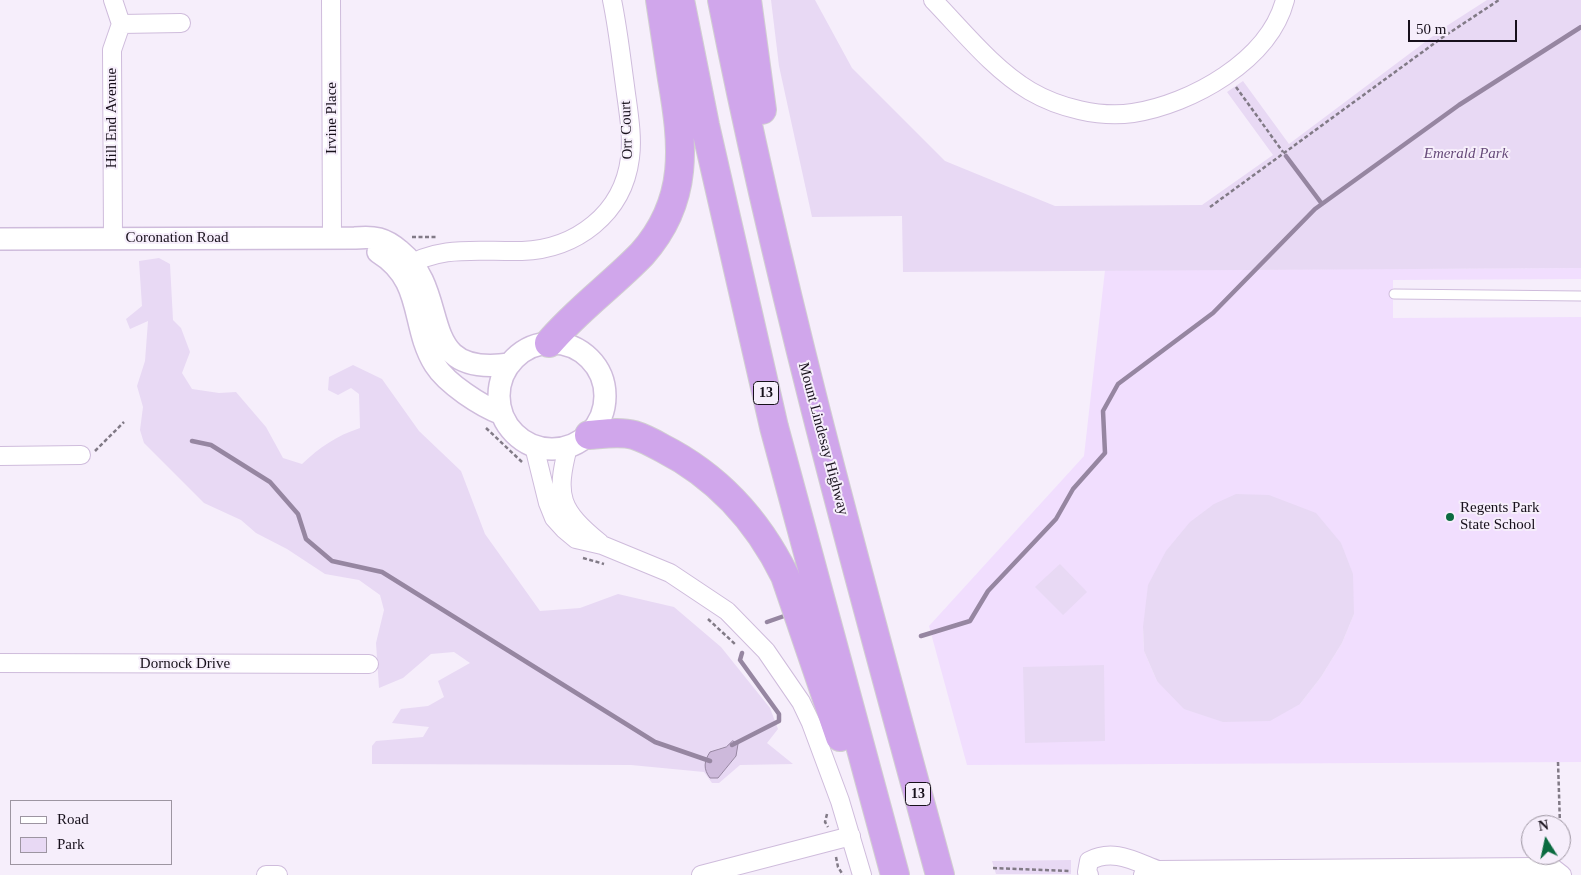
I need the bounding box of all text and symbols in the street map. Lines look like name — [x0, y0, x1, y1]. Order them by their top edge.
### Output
scale bar — [1411, 10, 1520, 42]
text: 50 m — [1416, 21, 1446, 37]
street label: Hill End Avenue — [103, 68, 121, 168]
street label: Irvine Place — [323, 82, 341, 154]
street label: Orr Court — [617, 100, 637, 160]
park label: Emerald Park — [1424, 145, 1508, 163]
street label: Coronation Road — [126, 229, 228, 247]
street label: Mount Lindesay Highway — [794, 361, 852, 517]
road number: 13 — [754, 382, 778, 404]
place label: Regents Park State School — [1460, 499, 1540, 534]
marker: Regents Park State School — [1444, 511, 1456, 523]
street label: Dornock Drive — [140, 655, 230, 673]
road number: 13 — [906, 782, 930, 806]
legend — [10, 800, 172, 865]
text: Road — [57, 811, 89, 827]
north arrow — [1521, 815, 1571, 865]
text: N — [1537, 817, 1550, 834]
text: Park — [57, 836, 85, 852]

